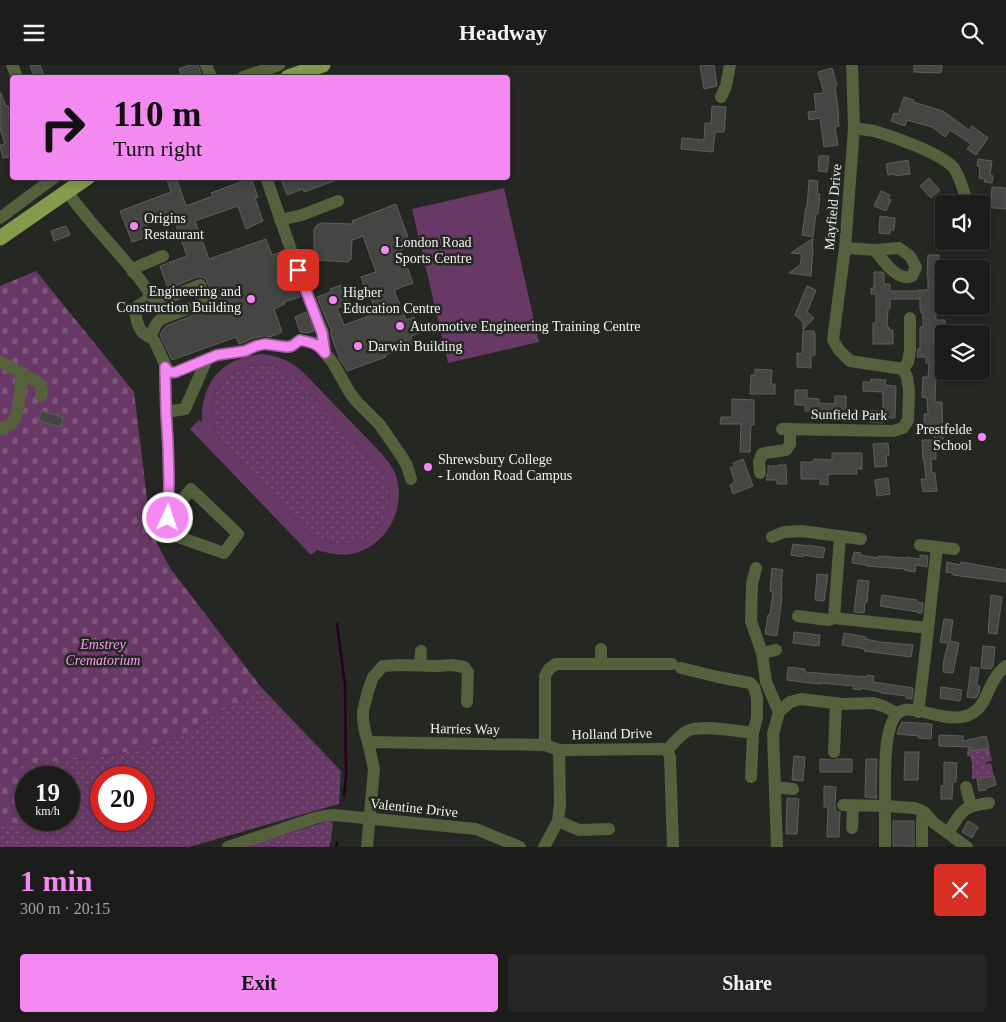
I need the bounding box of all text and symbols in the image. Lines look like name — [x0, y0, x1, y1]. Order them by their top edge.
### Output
icon: menu — [20, 19, 48, 47]
icon: search — [958, 19, 986, 47]
text: Headway — [459, 20, 547, 45]
icon: right — [30, 95, 95, 160]
text: 110 m — [113, 95, 201, 134]
text: Turn right — [113, 136, 202, 161]
street label: Mayfield Drive — [822, 163, 844, 251]
map controls — [935, 195, 990, 380]
button: sound — [935, 195, 990, 250]
place label: Origins Restaurant — [144, 211, 204, 242]
marker: Origins Restaurant — [128, 220, 140, 232]
place label: London Road Sports Centre — [395, 235, 472, 266]
marker: London Road Sports Centre — [379, 244, 391, 256]
pin — [277, 249, 319, 291]
icon: arrive — [284, 256, 312, 284]
button: search — [935, 260, 990, 315]
place label: Engineering and Construction Building — [116, 284, 241, 315]
place label: Higher Education Centre — [343, 285, 441, 316]
marker: Engineering and Construction Building — [245, 293, 257, 305]
marker: Higher Education Centre — [327, 294, 339, 306]
place label: Automotive Engineering Training Centre — [410, 319, 641, 334]
marker: Automotive Engineering Training Centre — [394, 320, 406, 332]
button: layers — [935, 325, 990, 380]
place label: Darwin Building — [368, 339, 463, 354]
marker: Darwin Building — [352, 340, 364, 352]
street label: Sunfield Park — [811, 407, 887, 423]
place label: Prestfelde School — [916, 422, 972, 453]
marker: Prestfelde School — [976, 431, 988, 443]
place label: Shrewsbury College - London Road Campus — [438, 452, 572, 483]
marker: Shrewsbury College - London Road Campus — [422, 461, 434, 473]
position arrow — [141, 491, 193, 543]
park label: Emstrey Crematorium — [66, 637, 140, 668]
street label: Harries Way — [430, 721, 500, 737]
street label: Holland Drive — [572, 726, 652, 742]
speed limit sign: 20 — [90, 766, 155, 831]
text: 19 — [35, 779, 60, 806]
street label: Valentine Drive — [369, 796, 459, 820]
text: km/h — [35, 804, 60, 818]
text: 1 min — [20, 864, 93, 897]
button: close — [934, 864, 986, 916]
text: 300 m · 20:15 — [20, 900, 110, 917]
button: Exit — [20, 954, 498, 1012]
button: Share — [508, 954, 986, 1012]

